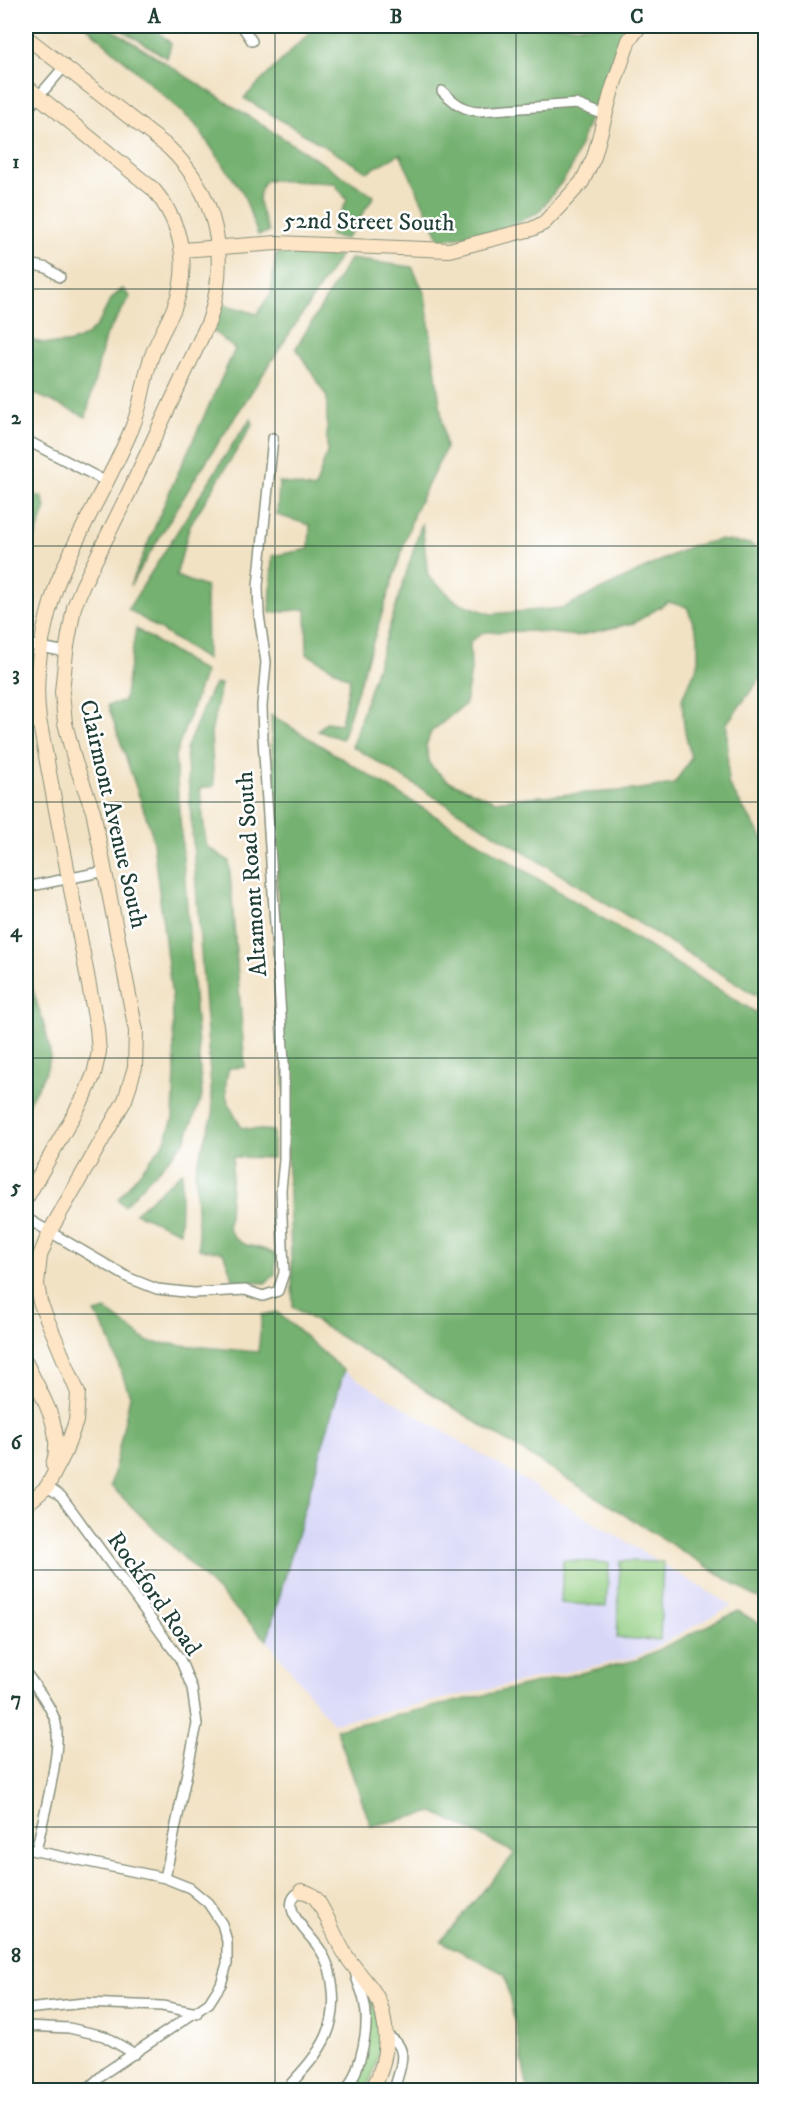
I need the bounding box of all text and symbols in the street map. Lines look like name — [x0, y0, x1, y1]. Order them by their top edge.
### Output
text: A — [147, 5, 162, 30]
text: B — [390, 5, 402, 30]
text: C — [630, 5, 644, 30]
text: 1 — [12, 150, 20, 175]
street label: 52nd Street South — [283, 206, 455, 239]
text: 2 — [11, 406, 22, 431]
text: 3 — [12, 662, 20, 687]
street label: Clairmont Avenue South — [72, 697, 154, 932]
street label: Altamont Road South — [230, 770, 274, 978]
text: 4 — [10, 919, 23, 944]
text: 5 — [10, 1175, 21, 1200]
text: 6 — [11, 1431, 23, 1456]
street label: Rockford Road — [100, 1526, 208, 1662]
text: 7 — [11, 1687, 21, 1712]
text: 8 — [11, 1944, 21, 1969]

